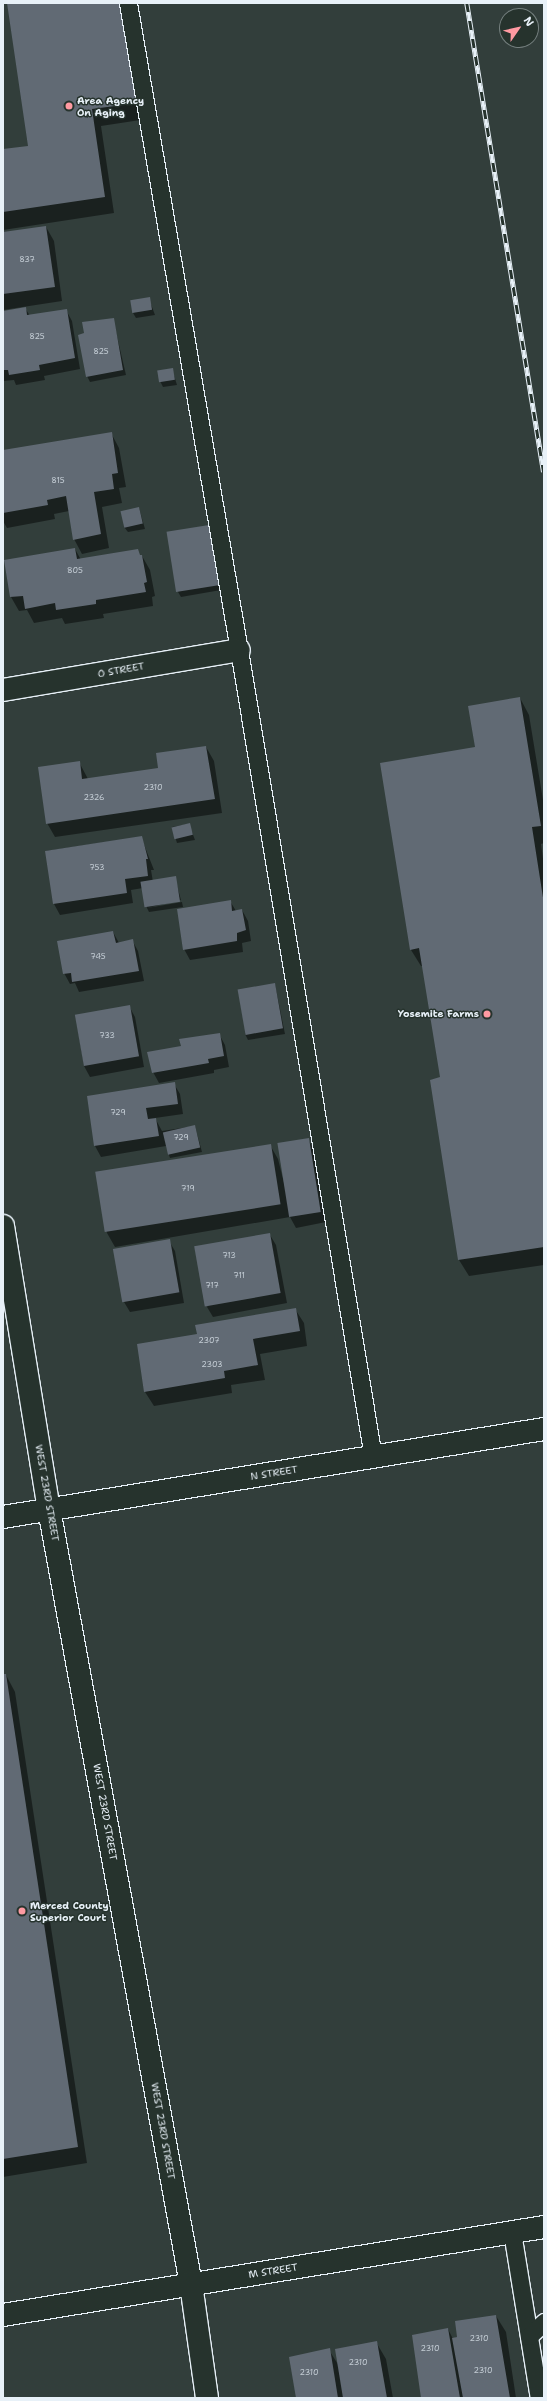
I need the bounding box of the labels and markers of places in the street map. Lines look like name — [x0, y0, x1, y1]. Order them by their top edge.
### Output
place label: Area Agency On Aging — [77, 94, 144, 118]
marker: Area Agency On Aging — [64, 101, 74, 111]
place label: Yosemite Farms — [398, 1008, 479, 1020]
marker: Yosemite Farms — [482, 1009, 492, 1019]
place label: Merced County Superior Court — [30, 1899, 109, 1922]
marker: Merced County Superior Court — [17, 1906, 27, 1916]

